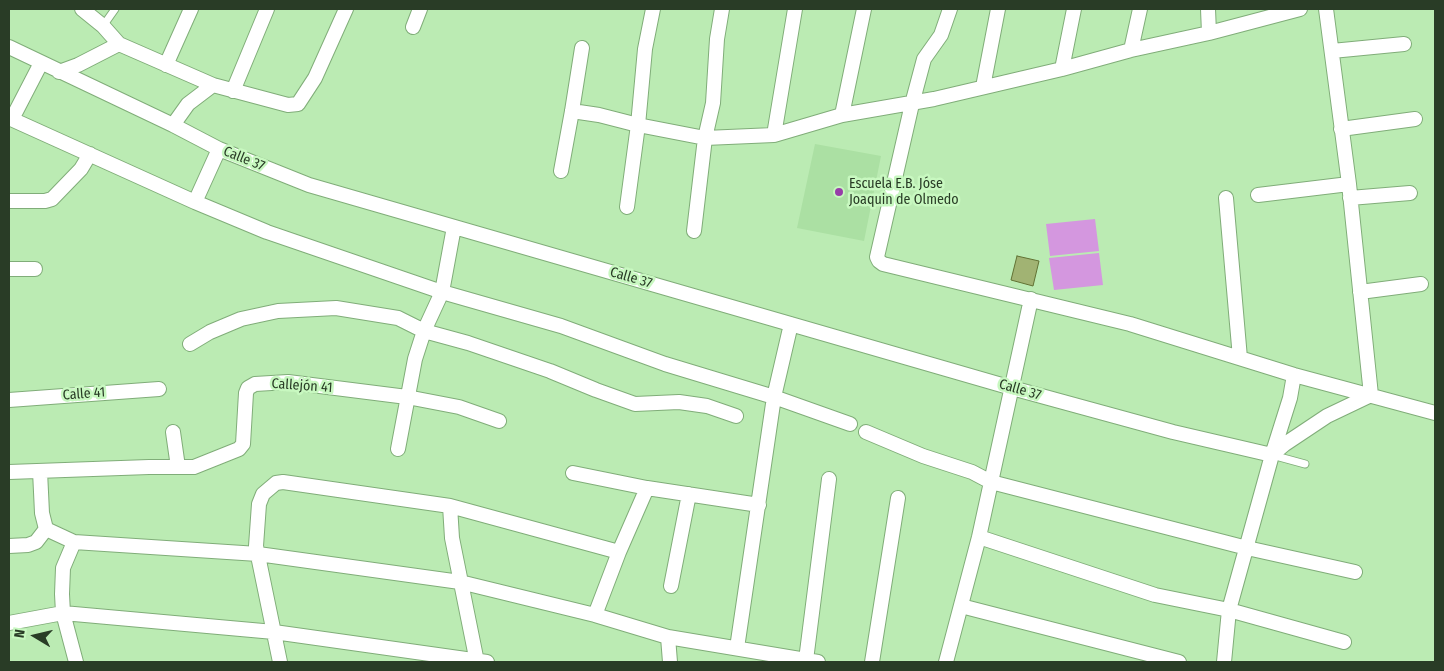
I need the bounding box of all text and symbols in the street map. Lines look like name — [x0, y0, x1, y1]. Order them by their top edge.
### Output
street label: Calle 37 — [221, 143, 267, 175]
place label: Escuela E.B. Jóse Joaquin de Olmedo — [849, 176, 959, 208]
marker: Escuela E.B. Jóse Joaquin de Olmedo — [833, 186, 845, 198]
street label: Calle 37 — [608, 264, 654, 292]
street label: Callejón 41 — [271, 375, 333, 397]
street label: Calle 37 — [997, 376, 1043, 404]
street label: Calle 41 — [62, 384, 106, 404]
north arrow — [10, 611, 60, 661]
text: N — [11, 628, 29, 639]

